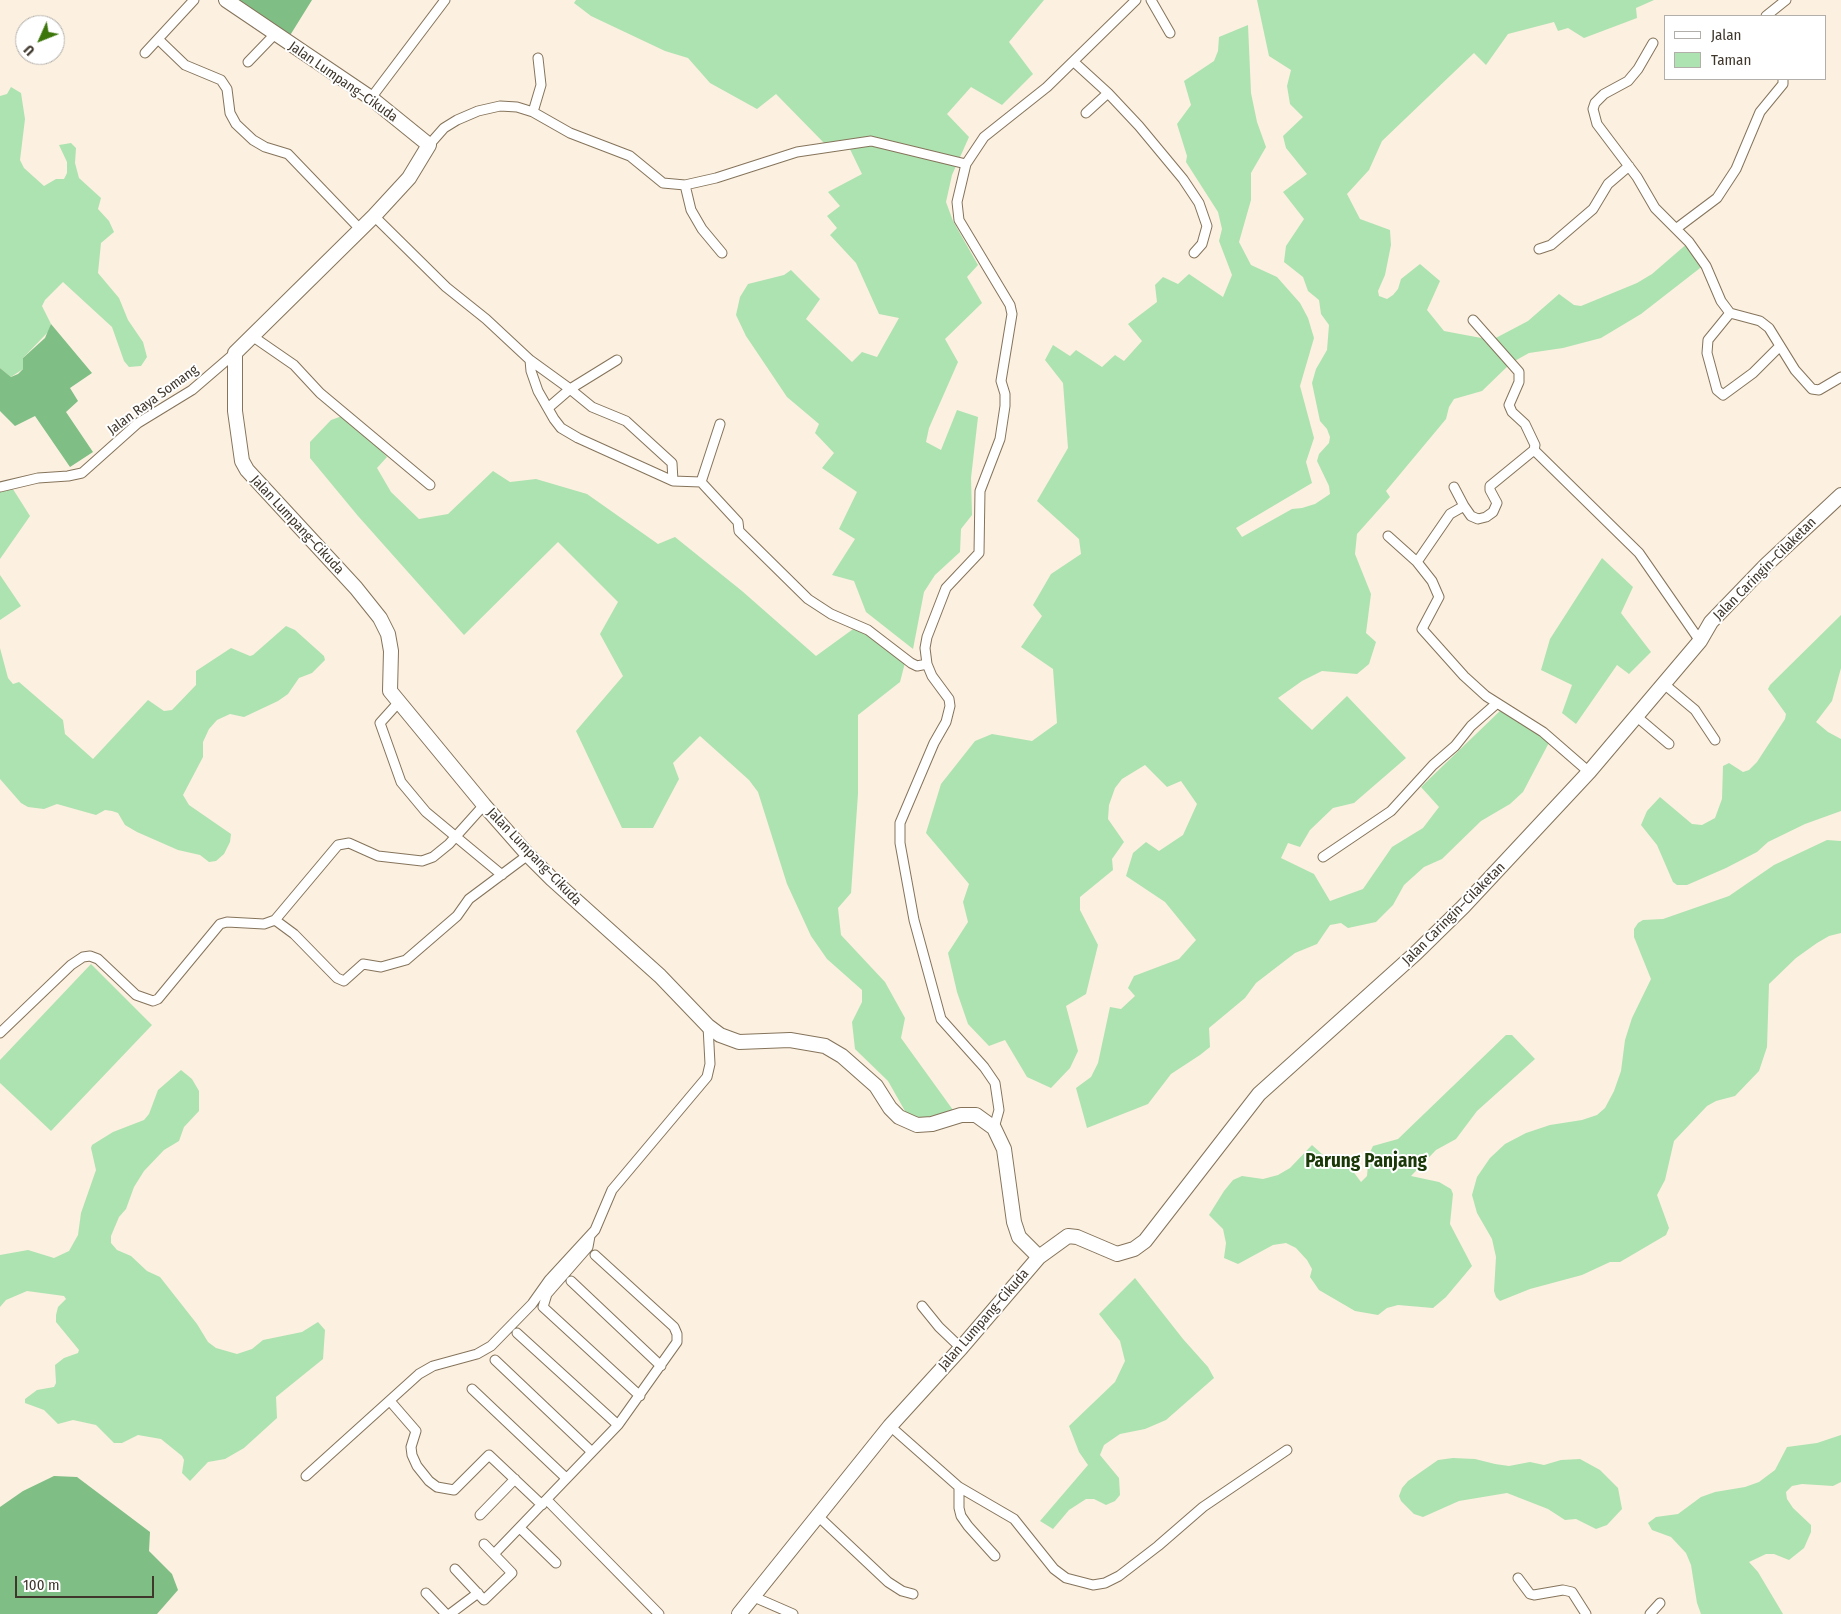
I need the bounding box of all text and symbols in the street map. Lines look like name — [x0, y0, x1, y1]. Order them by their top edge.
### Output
north arrow — [15, 15, 65, 65]
legend — [1664, 15, 1826, 80]
text: Jalan — [1711, 26, 1741, 44]
street label: Jalan Lumpang–Cikuda — [285, 38, 401, 126]
text: U — [21, 41, 39, 59]
text: Taman — [1711, 51, 1751, 69]
street label: Jalan Raya Somang — [104, 361, 202, 439]
street label: Jalan Lumpang–Cikuda — [247, 472, 347, 578]
street label: Jalan Caringin–Cilaketan — [1710, 514, 1820, 624]
street label: Jalan Lumpang–Cikuda — [483, 805, 585, 909]
street label: Jalan Caringin–Cilaketan — [1399, 859, 1509, 969]
district label: Parung Panjang — [1305, 1151, 1427, 1173]
street label: Jalan Lumpang–Cikuda — [935, 1266, 1033, 1374]
scale bar — [18, 1566, 156, 1598]
text: 100 m — [23, 1576, 60, 1594]

